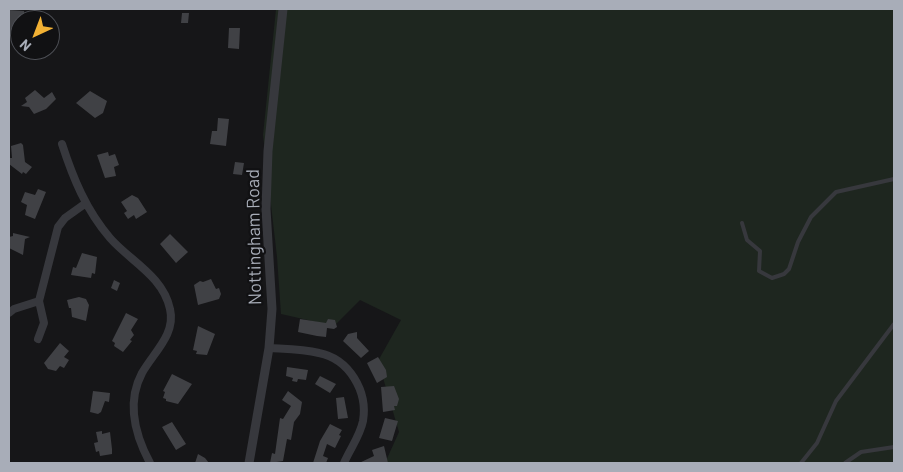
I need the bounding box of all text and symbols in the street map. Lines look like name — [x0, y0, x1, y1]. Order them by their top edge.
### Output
north arrow — [10, 10, 60, 60]
text: N — [16, 36, 34, 55]
street label: Nottingham Road — [242, 169, 266, 305]

